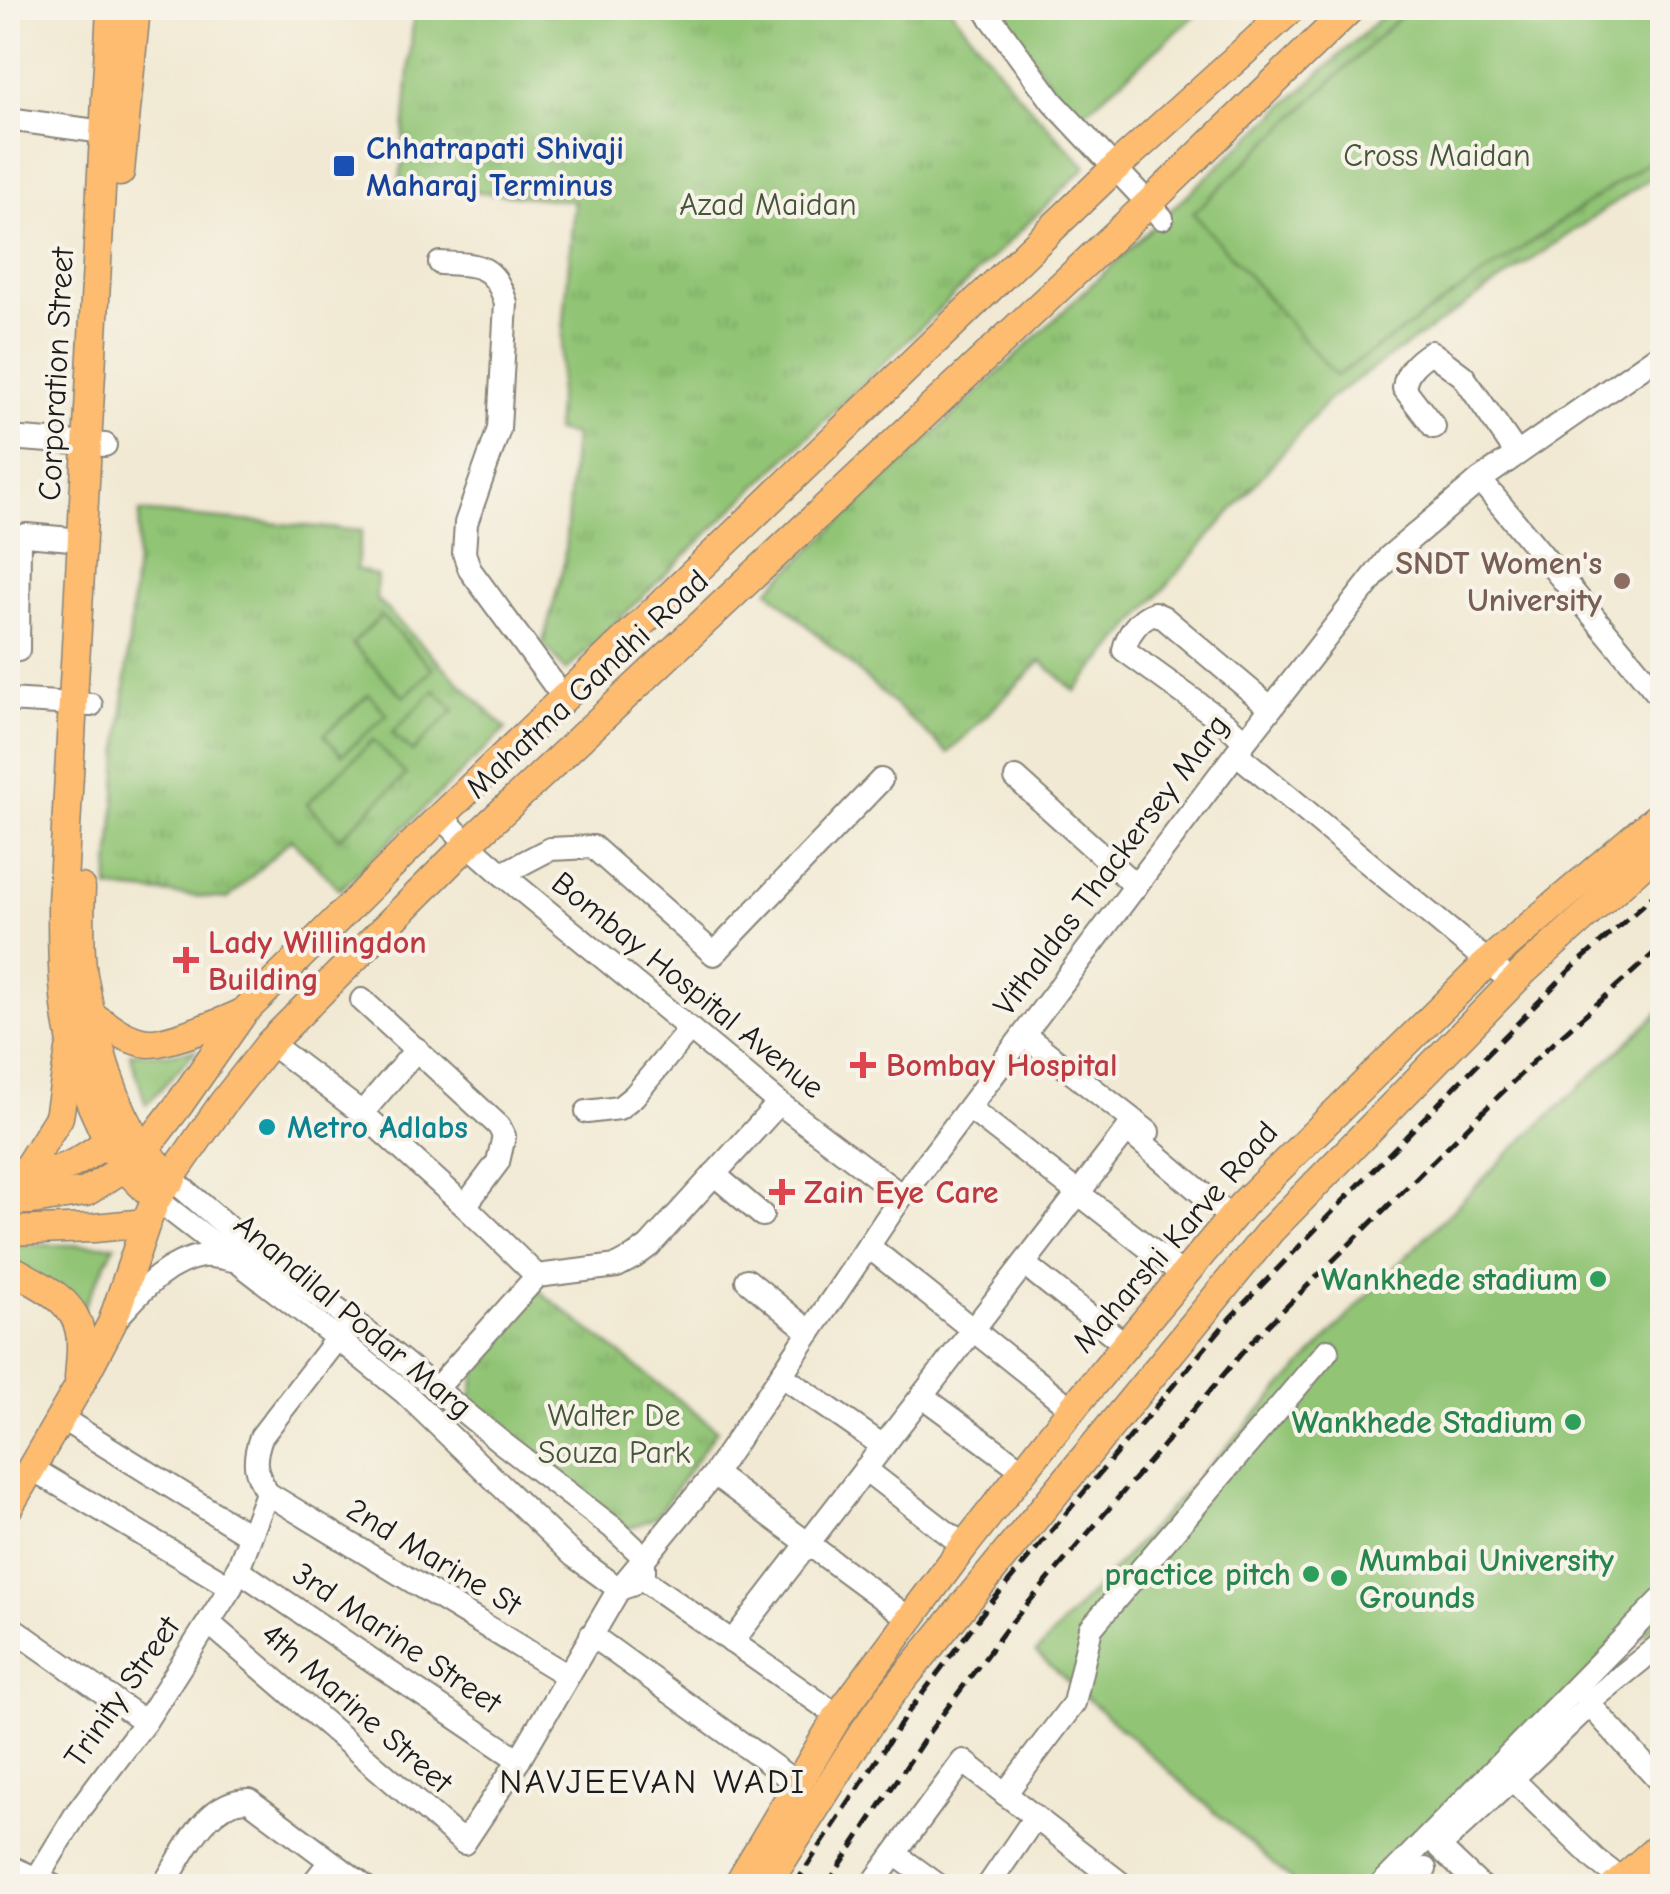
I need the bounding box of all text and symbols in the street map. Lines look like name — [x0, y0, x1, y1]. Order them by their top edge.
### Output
place label: Chhatrapati Shivaji Maharaj Terminus — [366, 130, 624, 204]
park label: Cross Maidan — [1343, 137, 1531, 174]
marker: Chhatrapati Shivaji Maharaj Terminus — [331, 153, 357, 179]
park label: Azad Maidan — [679, 186, 857, 223]
street label: Corporation Street — [31, 246, 81, 502]
place label: SNDT Women's University — [1395, 545, 1602, 619]
street label: Mahatma Gandhi Road — [458, 562, 716, 806]
marker: SNDT Women's University — [1611, 570, 1633, 592]
street label: Vithaldas Thackersey Marg — [986, 707, 1236, 1023]
street label: Bombay Hospital Avenue — [545, 864, 831, 1106]
place label: Lady Willingdon Building — [208, 924, 427, 998]
marker: Lady Willingdon Building — [173, 947, 199, 973]
place label: Bombay Hospital — [886, 1047, 1118, 1084]
marker: Bombay Hospital — [850, 1052, 876, 1078]
place label: Metro Adlabs — [287, 1109, 468, 1146]
street label: Maharshi Karve Road — [1065, 1114, 1285, 1360]
marker: Metro Adlabs — [256, 1116, 278, 1138]
place label: Zain Eye Care — [804, 1174, 999, 1211]
marker: Zain Eye Care — [769, 1179, 795, 1205]
street label: Anandilal Podar Marg — [227, 1206, 479, 1426]
place label: Wankhede stadium — [1321, 1261, 1578, 1298]
marker: Wankhede stadium — [1587, 1268, 1609, 1290]
park label: Walter De Souza Park — [538, 1397, 691, 1471]
place label: Wankhede Stadium — [1292, 1404, 1553, 1441]
marker: Wankhede Stadium — [1562, 1411, 1584, 1433]
street label: 2nd Marine St — [340, 1491, 529, 1624]
place label: Mumbai University Grounds — [1359, 1542, 1614, 1616]
street label: 3rd Marine Street — [286, 1555, 509, 1722]
place label: practice pitch — [1105, 1556, 1291, 1593]
marker: practice pitch — [1300, 1563, 1322, 1585]
marker: Mumbai University Grounds — [1328, 1567, 1350, 1589]
street label: Trinity Street — [56, 1609, 188, 1775]
street label: 4th Marine Street — [254, 1615, 460, 1801]
district label: NAVJEEVAN WADI — [499, 1761, 807, 1802]

